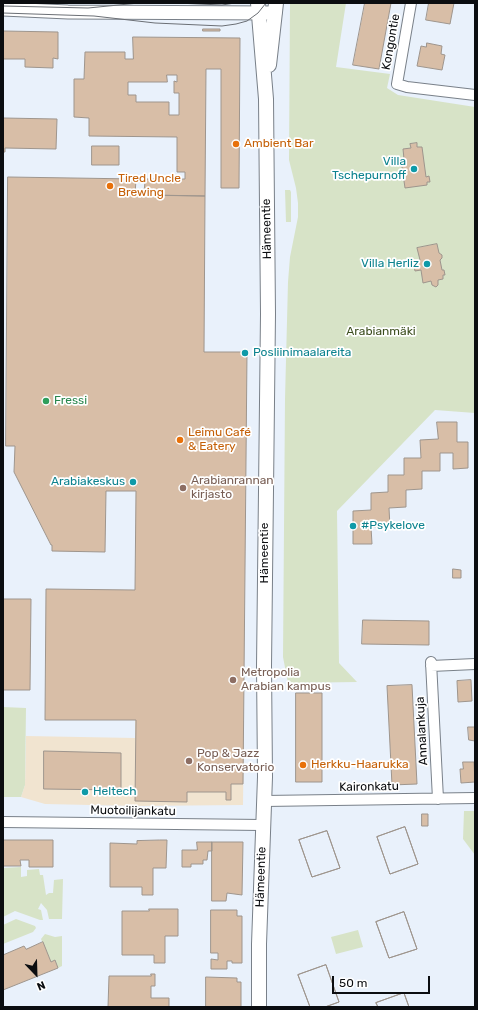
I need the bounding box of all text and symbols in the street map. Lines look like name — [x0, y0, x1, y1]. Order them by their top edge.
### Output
street label: Kongontie — [379, 13, 403, 71]
place label: Ambient Bar — [244, 137, 313, 151]
marker: Ambient Bar — [231, 139, 241, 149]
place label: Villa Tschepurnoff — [332, 155, 406, 183]
marker: Villa Tschepurnoff — [409, 164, 419, 174]
place label: Tired Uncle Brewing — [118, 172, 181, 200]
marker: Tired Uncle Brewing — [105, 181, 115, 191]
street label: Hämeentie — [259, 198, 275, 260]
place label: Villa Herliz — [361, 257, 419, 271]
marker: Villa Herliz — [422, 259, 432, 269]
park label: Arabianmäki — [346, 325, 416, 339]
place label: Posliinimaalareita — [253, 346, 351, 360]
marker: Posliinimaalareita — [240, 348, 250, 358]
place label: Fressi — [54, 394, 87, 408]
marker: Fressi — [41, 396, 51, 406]
place label: Leimu Café & Eatery — [188, 426, 251, 454]
marker: Leimu Café & Eatery — [175, 435, 185, 445]
place label: Arabianrannan kirjasto — [191, 474, 274, 502]
place label: Arabiakeskus — [51, 475, 125, 489]
marker: Arabiakeskus — [128, 477, 138, 487]
marker: Arabianrannan kirjasto — [178, 483, 188, 493]
place label: #Psykelove — [361, 519, 425, 533]
marker: #Psykelove — [348, 521, 358, 531]
street label: Hämeentie — [258, 523, 272, 583]
place label: Metropolia Arabian kampus — [241, 666, 331, 694]
marker: Metropolia Arabian kampus — [228, 675, 238, 685]
street label: Annalankuja — [413, 696, 431, 766]
place label: Pop & Jazz Konservatorio — [197, 747, 274, 775]
marker: Pop & Jazz Konservatorio — [184, 756, 194, 766]
place label: Herkku-Haarukka — [311, 758, 409, 772]
marker: Herkku-Haarukka — [298, 760, 308, 770]
street label: Kaironkatu — [339, 779, 399, 795]
place label: Heltech — [93, 785, 137, 799]
marker: Heltech — [80, 787, 90, 797]
street label: Muotoilijankatu — [90, 803, 176, 819]
street label: Hämeentie — [253, 846, 269, 908]
north arrow — [16, 954, 56, 994]
scale bar — [334, 968, 432, 994]
text: 50 m — [339, 976, 367, 990]
text: N — [35, 978, 47, 993]

